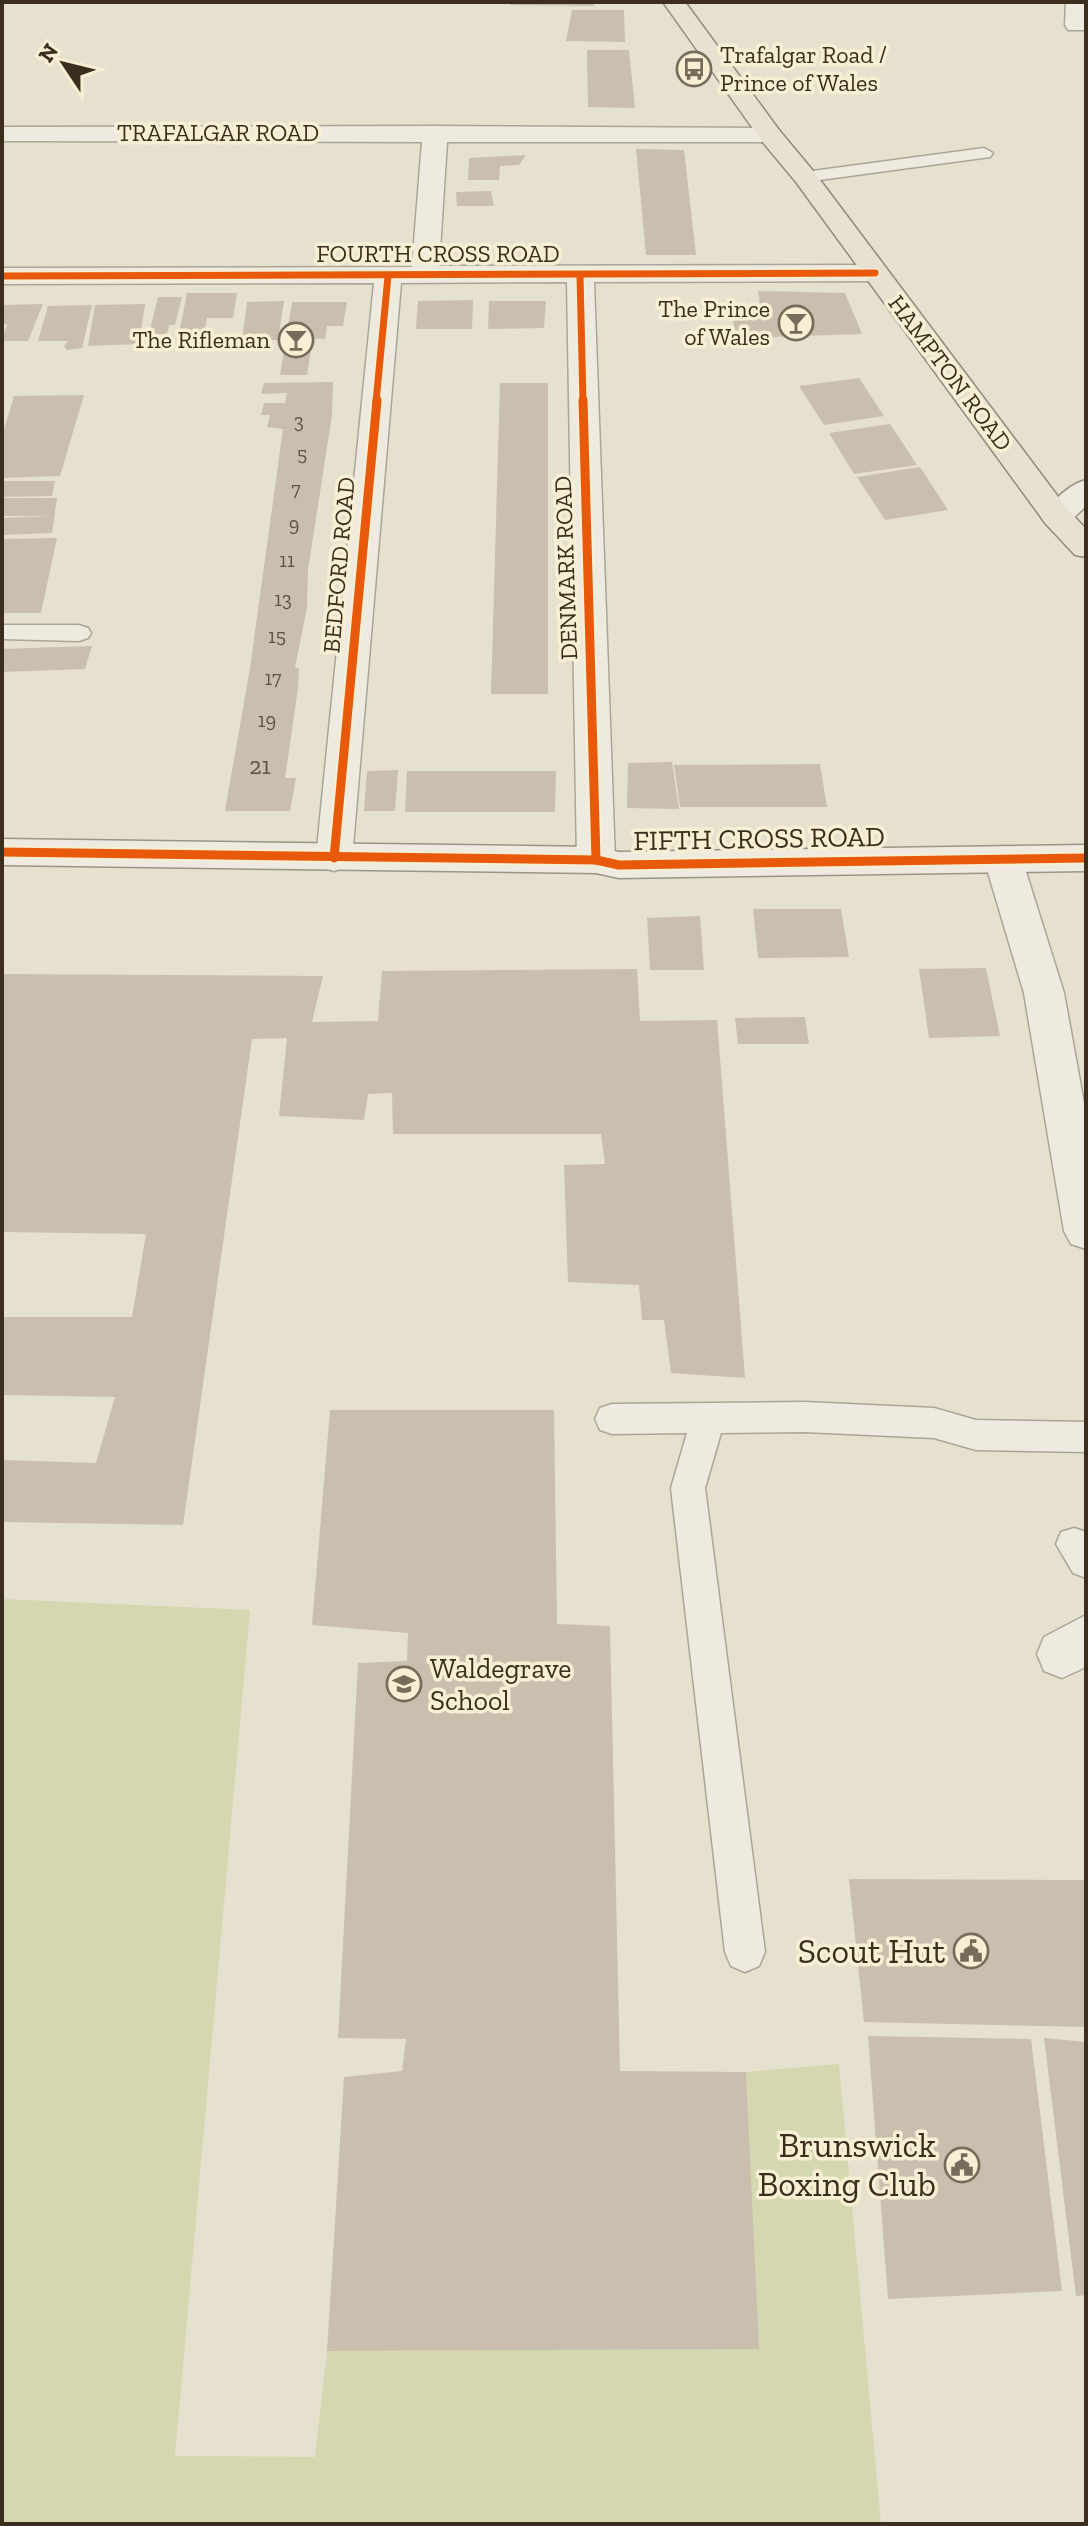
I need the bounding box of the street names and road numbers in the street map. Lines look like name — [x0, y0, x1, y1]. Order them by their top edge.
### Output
street label: TRAFALGAR ROAD — [117, 118, 319, 147]
street label: FOURTH CROSS ROAD — [316, 239, 560, 268]
street label: HAMPTON ROAD — [882, 289, 1018, 456]
street label: DENMARK ROAD — [548, 475, 583, 661]
street label: BEDFORD ROAD — [316, 476, 361, 654]
street label: FIFTH CROSS ROAD — [633, 820, 885, 857]

